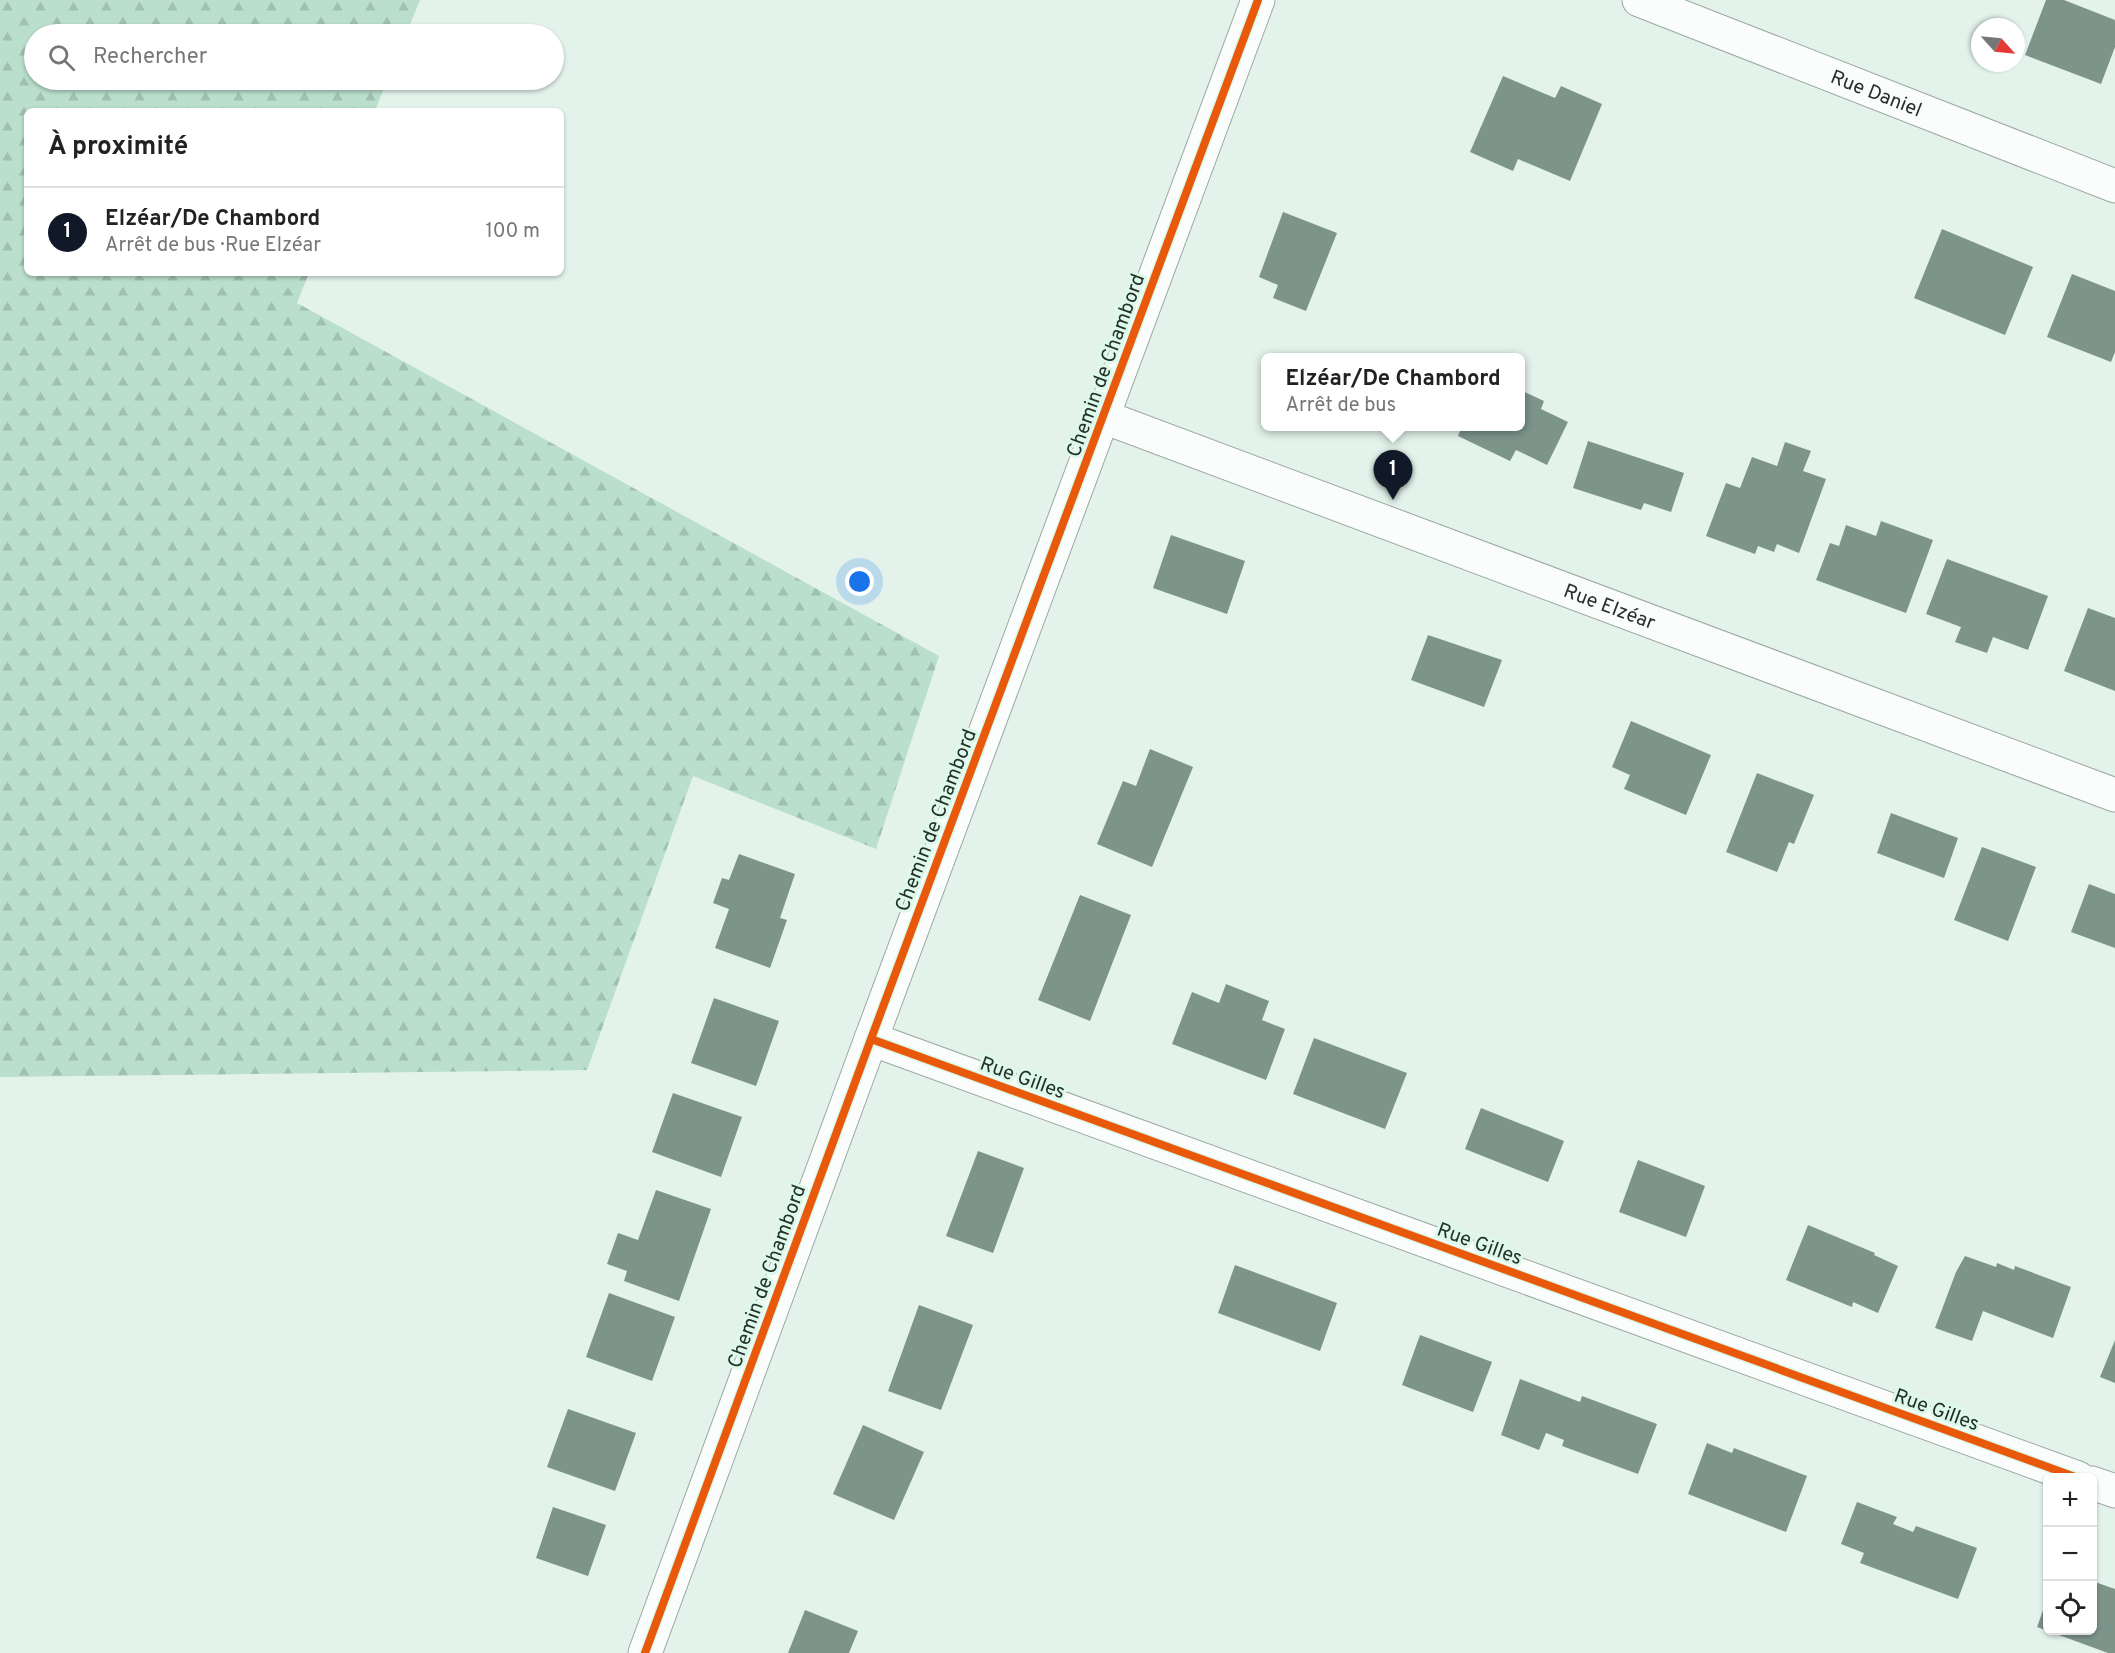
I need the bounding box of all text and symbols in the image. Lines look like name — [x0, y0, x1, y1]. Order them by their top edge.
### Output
north arrow — [1971, 18, 2025, 72]
search box — [24, 24, 564, 90]
icon: search — [45, 41, 78, 74]
text: Rechercher — [93, 44, 207, 71]
street label: Rue Daniel — [1826, 65, 1925, 124]
text: À proximité — [48, 131, 188, 164]
text: Elzéar/De Chambord — [105, 206, 320, 233]
text: 1 — [64, 219, 72, 245]
text: 100 m — [485, 219, 540, 245]
text: Arrêt de bus · Rue Elzéar — [105, 233, 321, 259]
street label: Chemin de Chambord — [1062, 270, 1152, 461]
popup — [1261, 353, 1525, 431]
text: Elzéar/De Chambord — [1285, 366, 1501, 393]
text: Arrêt de bus — [1285, 393, 1396, 419]
pin: 1 — [1374, 450, 1412, 500]
your location — [845, 567, 874, 596]
street label: Rue Elzéar — [1560, 579, 1659, 637]
street label: Chemin de Chambord — [890, 726, 984, 916]
street label: Rue Gilles — [976, 1051, 1069, 1106]
street label: Chemin de Chambord — [723, 1181, 813, 1372]
street label: Rue Gilles — [1433, 1217, 1526, 1272]
street label: Rue Gilles — [1890, 1383, 1983, 1438]
map controls — [2043, 1473, 2097, 1635]
button: + — [2043, 1473, 2097, 1527]
button: − — [2043, 1527, 2097, 1581]
button: locate — [2043, 1581, 2097, 1635]

